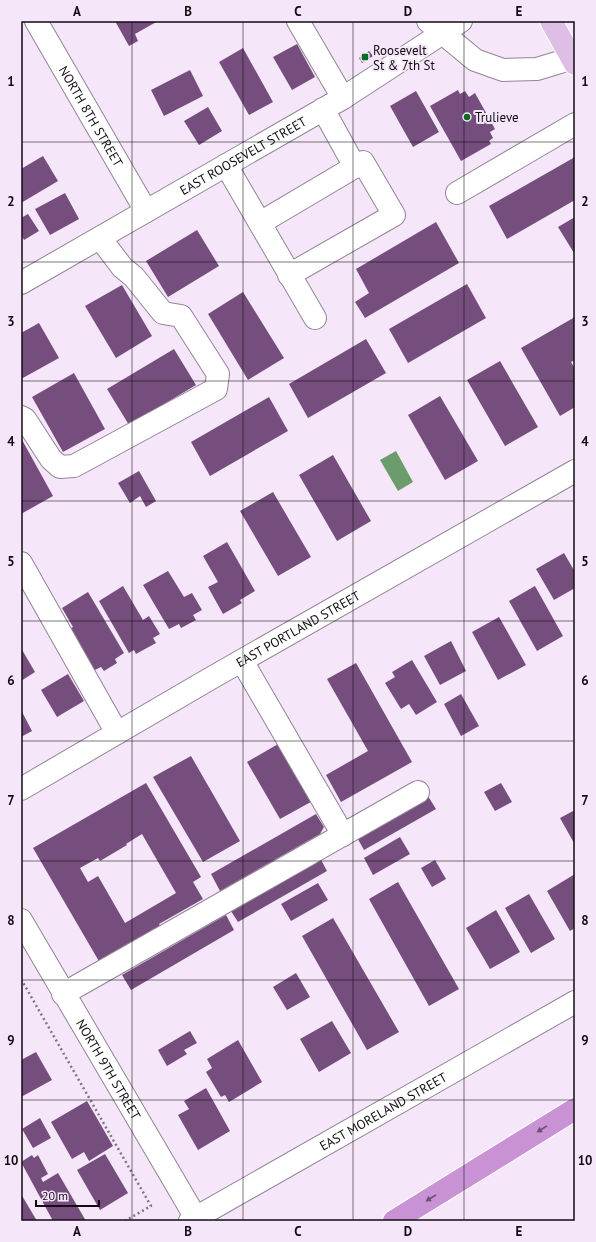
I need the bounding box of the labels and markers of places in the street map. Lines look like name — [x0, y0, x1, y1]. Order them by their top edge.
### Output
place label: Roosevelt St & 7th St — [373, 42, 435, 74]
marker: Roosevelt St & 7th St — [360, 52, 370, 62]
place label: Trulieve — [475, 109, 519, 126]
marker: Trulieve — [462, 112, 472, 122]

